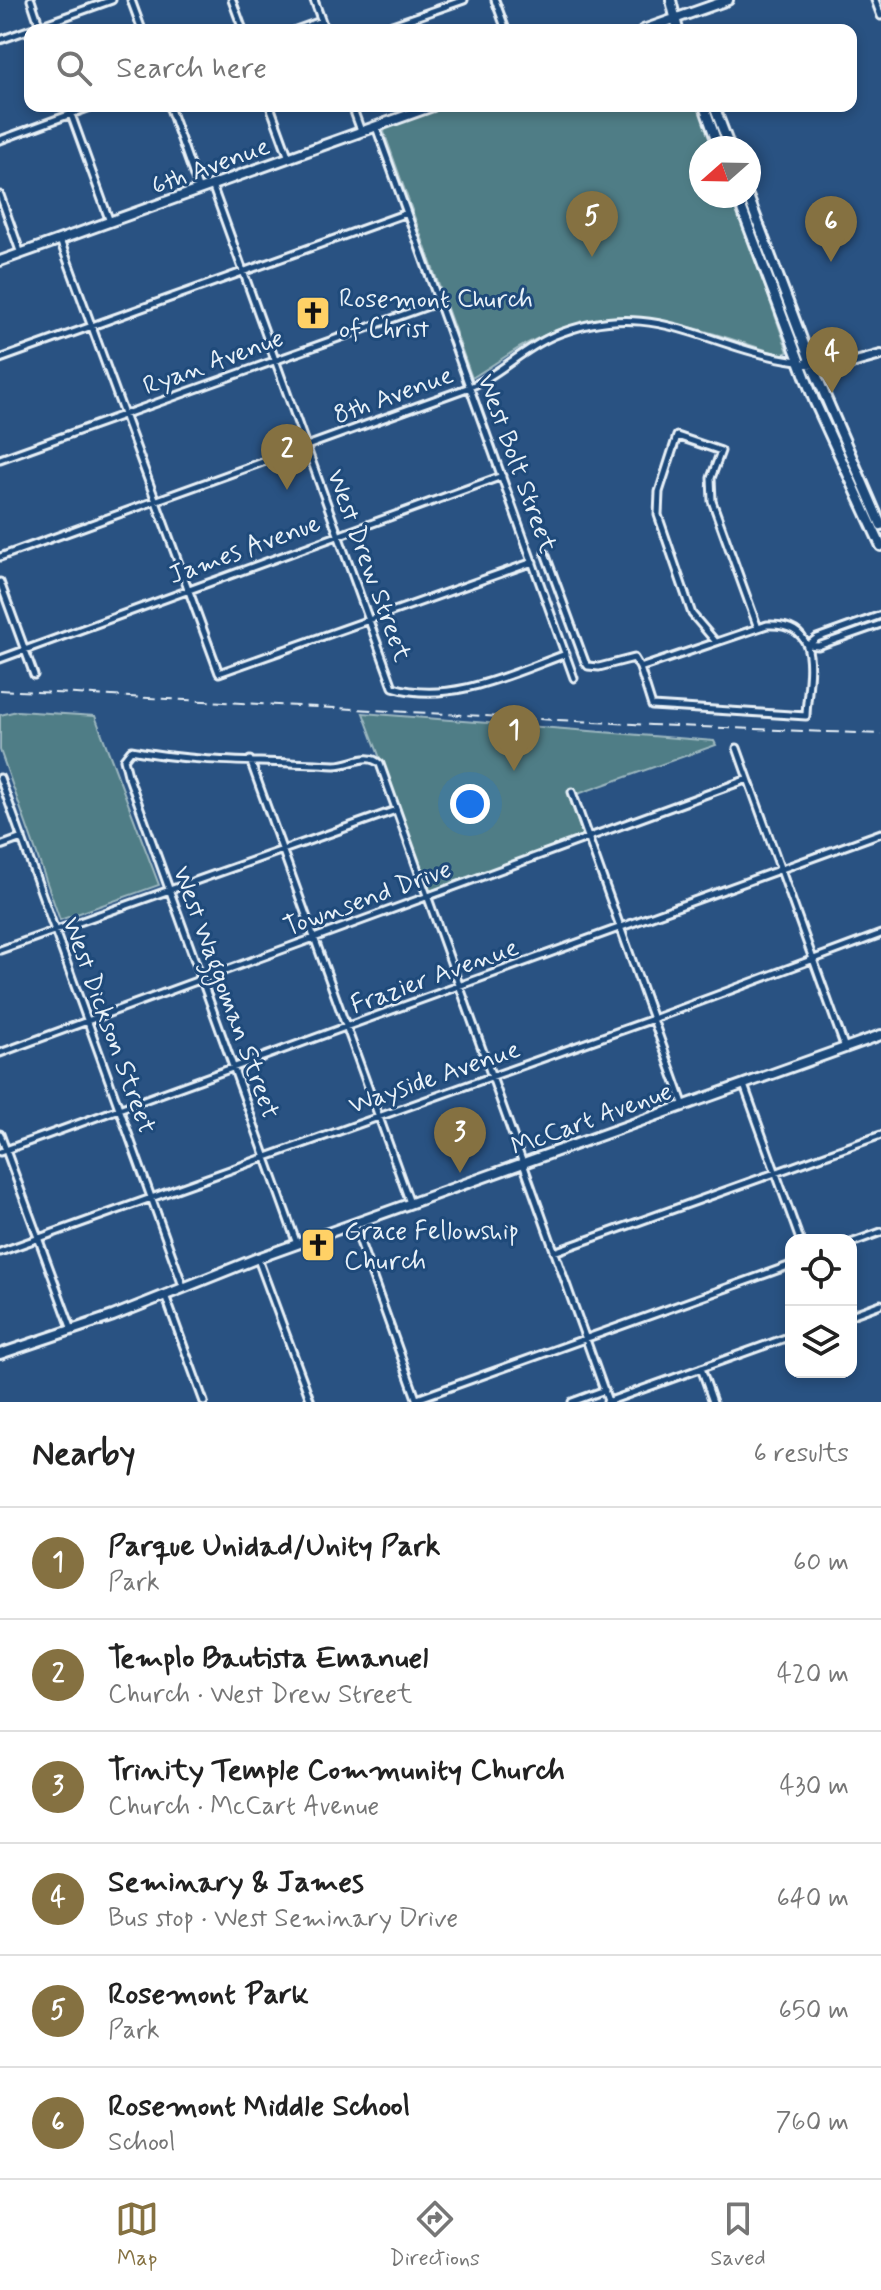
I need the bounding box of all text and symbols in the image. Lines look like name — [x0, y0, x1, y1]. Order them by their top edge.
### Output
search box — [24, 24, 857, 112]
icon: search — [52, 46, 96, 90]
text: Search here — [116, 49, 267, 88]
street label: 6th Avenue — [147, 130, 275, 204]
north arrow — [689, 136, 761, 208]
pin: 5 — [566, 191, 618, 257]
pin: 6 — [805, 196, 857, 262]
place label: Rosemont Church of Christ — [339, 283, 533, 347]
church icon: Rosemont Church of Christ — [294, 294, 332, 332]
street label: Ryan Avenue — [139, 322, 289, 404]
pin: 4 — [806, 327, 858, 393]
street label: 8th Avenue — [329, 358, 458, 433]
street label: West Bolt Street — [468, 370, 564, 558]
pin: 2 — [261, 424, 313, 490]
street label: West Drew Street — [318, 465, 419, 666]
street label: James Avenue — [164, 507, 325, 593]
pin: 1 — [488, 705, 540, 771]
your location — [450, 784, 490, 824]
street label: Townsend Drive — [279, 853, 456, 945]
street label: West Waggoman Street — [161, 862, 287, 1125]
street label: West Dickson Street — [53, 913, 163, 1139]
street label: Frazier Avenue — [346, 931, 524, 1023]
street label: Wayside Avenue — [344, 1033, 525, 1123]
street label: McCart Avenue — [506, 1075, 677, 1165]
pin: 3 — [434, 1107, 486, 1173]
place label: Grace Fellowship Church — [344, 1215, 519, 1279]
church icon: Grace Fellowship Church — [299, 1226, 337, 1264]
map controls — [785, 1234, 857, 1378]
button: locate — [785, 1234, 857, 1306]
button: layers — [785, 1306, 857, 1378]
text: Nearby — [32, 1432, 136, 1477]
text: 6 results — [754, 1437, 849, 1471]
text: Parque Unidad/Unity Park — [108, 1527, 440, 1566]
text: 1 — [52, 1546, 64, 1580]
text: 60 m — [793, 1546, 849, 1580]
text: Park — [108, 1566, 160, 1600]
text: Templo Bautista Emanuel — [108, 1639, 428, 1678]
text: 2 — [52, 1658, 64, 1692]
text: 420 m — [777, 1658, 849, 1692]
text: Church · West Drew Street — [108, 1678, 412, 1712]
text: Trinity Temple Community Church — [108, 1751, 565, 1790]
text: 3 — [52, 1770, 64, 1804]
text: 430 m — [780, 1770, 849, 1804]
text: Church · McCart Avenue — [108, 1790, 379, 1824]
text: Seminary & James — [108, 1863, 364, 1902]
text: 4 — [50, 1882, 66, 1916]
text: 640 m — [777, 1882, 849, 1916]
text: Bus stop · West Seminary Drive — [108, 1902, 458, 1936]
text: Rosemont Park — [108, 1975, 309, 2014]
text: 5 — [50, 1994, 66, 2028]
text: 650 m — [778, 1994, 849, 2028]
text: Park — [108, 2014, 160, 2048]
text: Rosemont Middle School — [108, 2087, 410, 2126]
text: 6 — [51, 2106, 65, 2140]
text: 760 m — [775, 2106, 849, 2140]
text: School — [108, 2126, 175, 2160]
tab: Map — [115, 2197, 159, 2273]
tab: Directions — [389, 2197, 480, 2273]
tab: Saved — [710, 2197, 766, 2273]

